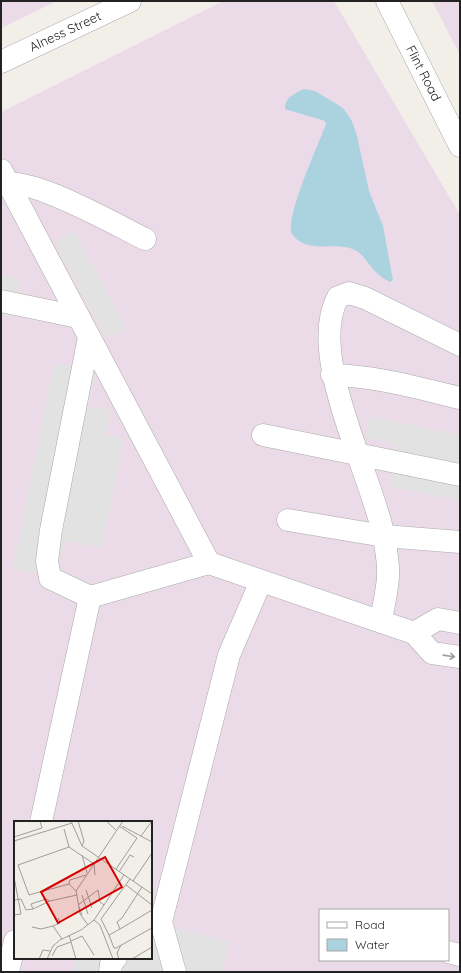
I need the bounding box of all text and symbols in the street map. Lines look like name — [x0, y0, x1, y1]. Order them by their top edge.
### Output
street label: Alness Street — [26, 7, 104, 55]
street label: Flint Road — [403, 42, 445, 104]
one-way arrow — [442, 652, 455, 659]
inset map — [14, 821, 152, 959]
legend — [319, 909, 449, 961]
text: Road — [355, 917, 385, 932]
text: Water — [355, 937, 390, 952]

